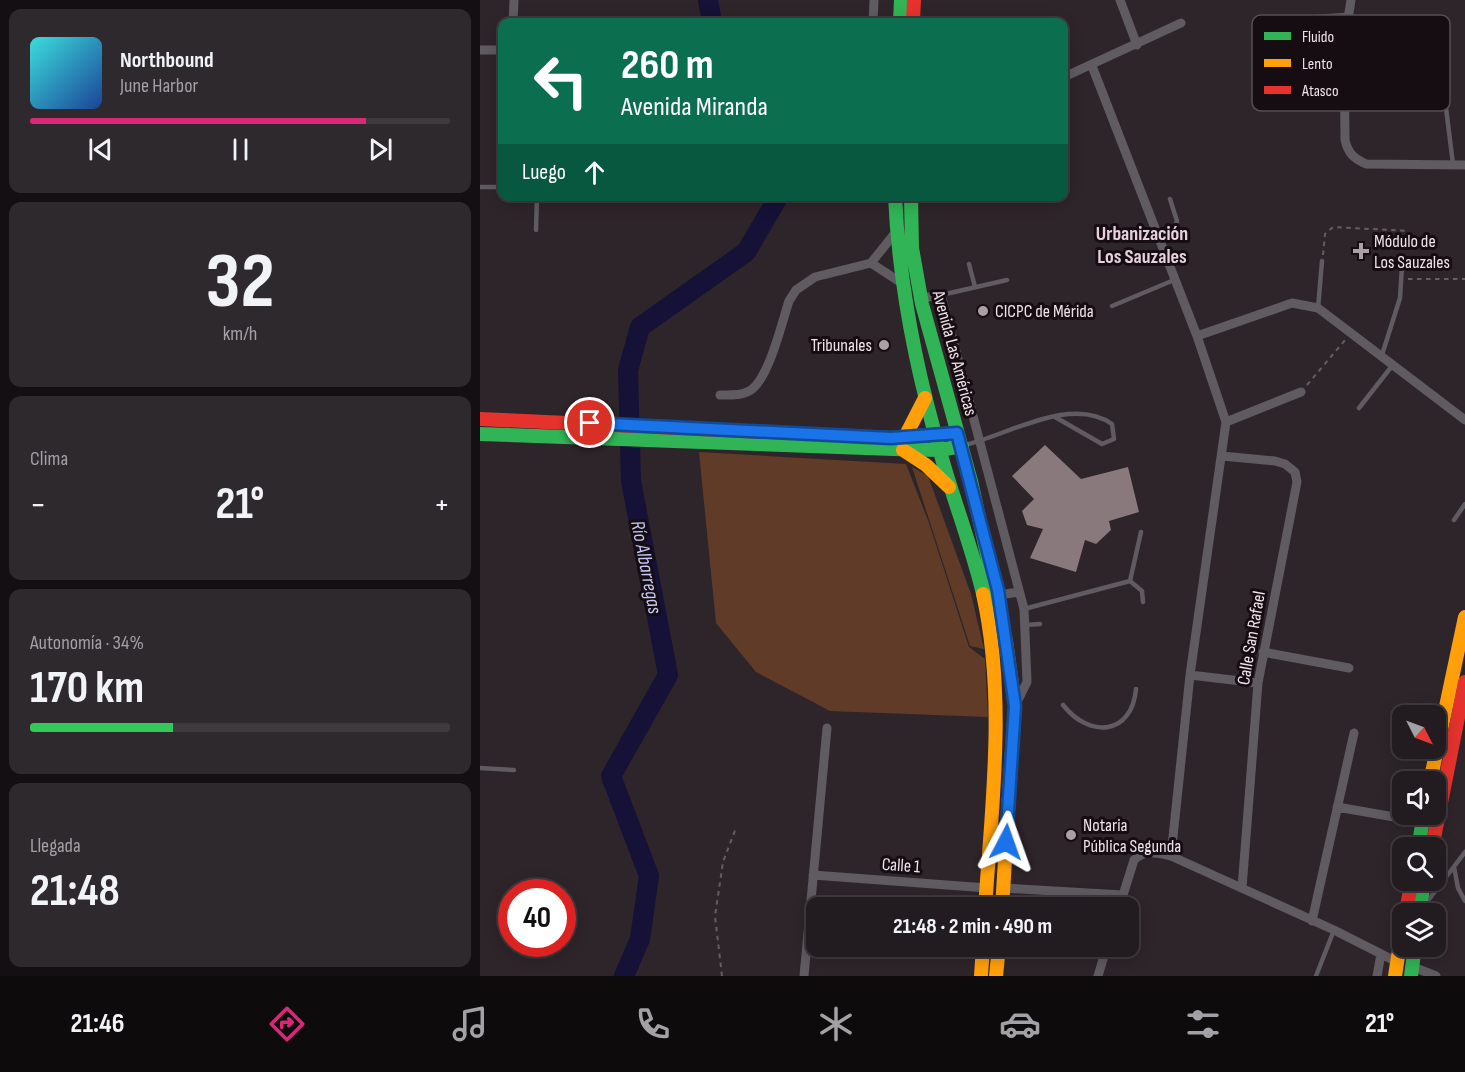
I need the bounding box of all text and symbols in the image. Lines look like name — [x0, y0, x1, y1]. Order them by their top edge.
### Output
legend — [1252, 15, 1450, 111]
text: Fluido — [1302, 28, 1334, 47]
text: 260 m — [621, 40, 714, 91]
icon: left — [522, 42, 600, 120]
text: Northbound — [120, 47, 214, 74]
text: Lento — [1302, 55, 1333, 74]
text: June Harbor — [120, 74, 198, 98]
text: Atasco — [1301, 82, 1339, 101]
text: Avenida Miranda — [621, 91, 768, 123]
icon: previous — [84, 133, 117, 166]
icon: pause — [224, 133, 257, 166]
icon: next — [364, 133, 397, 166]
icon: ahead — [578, 156, 611, 189]
text: Luego — [522, 159, 566, 186]
district label: Urbanización Los Sauzales — [1096, 222, 1188, 269]
place label: Módulo de Los Sauzales — [1374, 231, 1450, 273]
text: 32 — [205, 236, 275, 329]
marker: Módulo de Los Sauzales — [1352, 242, 1370, 260]
street label: Avenida Las Américas — [927, 287, 981, 418]
place label: CICPC de Mérida — [995, 301, 1094, 322]
marker: CICPC de Mérida — [976, 304, 990, 318]
text: km/h — [223, 322, 257, 346]
place label: Tribunales — [811, 335, 872, 356]
marker: Tribunales — [877, 338, 891, 352]
pin — [564, 397, 615, 448]
icon: arrive — [573, 406, 606, 439]
text: Clima — [30, 447, 68, 471]
text: 21° — [216, 477, 264, 532]
text: − — [30, 485, 46, 525]
text: + — [434, 485, 450, 525]
water label: Río Albarregas — [625, 519, 667, 616]
street label: Calle San Rafael — [1233, 590, 1270, 687]
text: Autonomía · 34% — [30, 631, 144, 655]
text: 170 km — [30, 661, 144, 716]
north arrow — [1392, 705, 1446, 759]
map controls — [1392, 705, 1446, 957]
button: sound — [1392, 771, 1446, 825]
position arrow — [974, 810, 1038, 874]
place label: Notaria Pública Segunda — [1083, 815, 1181, 857]
marker: Notaria Pública Segunda — [1064, 828, 1078, 842]
text: Llegada — [30, 834, 81, 858]
button: search — [1392, 837, 1446, 891]
street label: Calle 1 — [881, 854, 922, 877]
text: 21:48 — [30, 864, 120, 919]
speed limit sign: 40 — [498, 879, 576, 957]
button: layers — [1392, 903, 1446, 957]
text: 21:48 · 2 min · 490 m — [893, 913, 1052, 940]
icon: directions — [266, 1003, 308, 1045]
icon: music — [449, 1003, 491, 1045]
icon: phone — [632, 1003, 674, 1045]
icon: climate — [815, 1003, 857, 1045]
icon: car — [999, 1003, 1041, 1045]
icon: filters — [1182, 1003, 1224, 1045]
text: 21:46 — [71, 1008, 124, 1040]
text: 21° — [1365, 1008, 1394, 1040]

